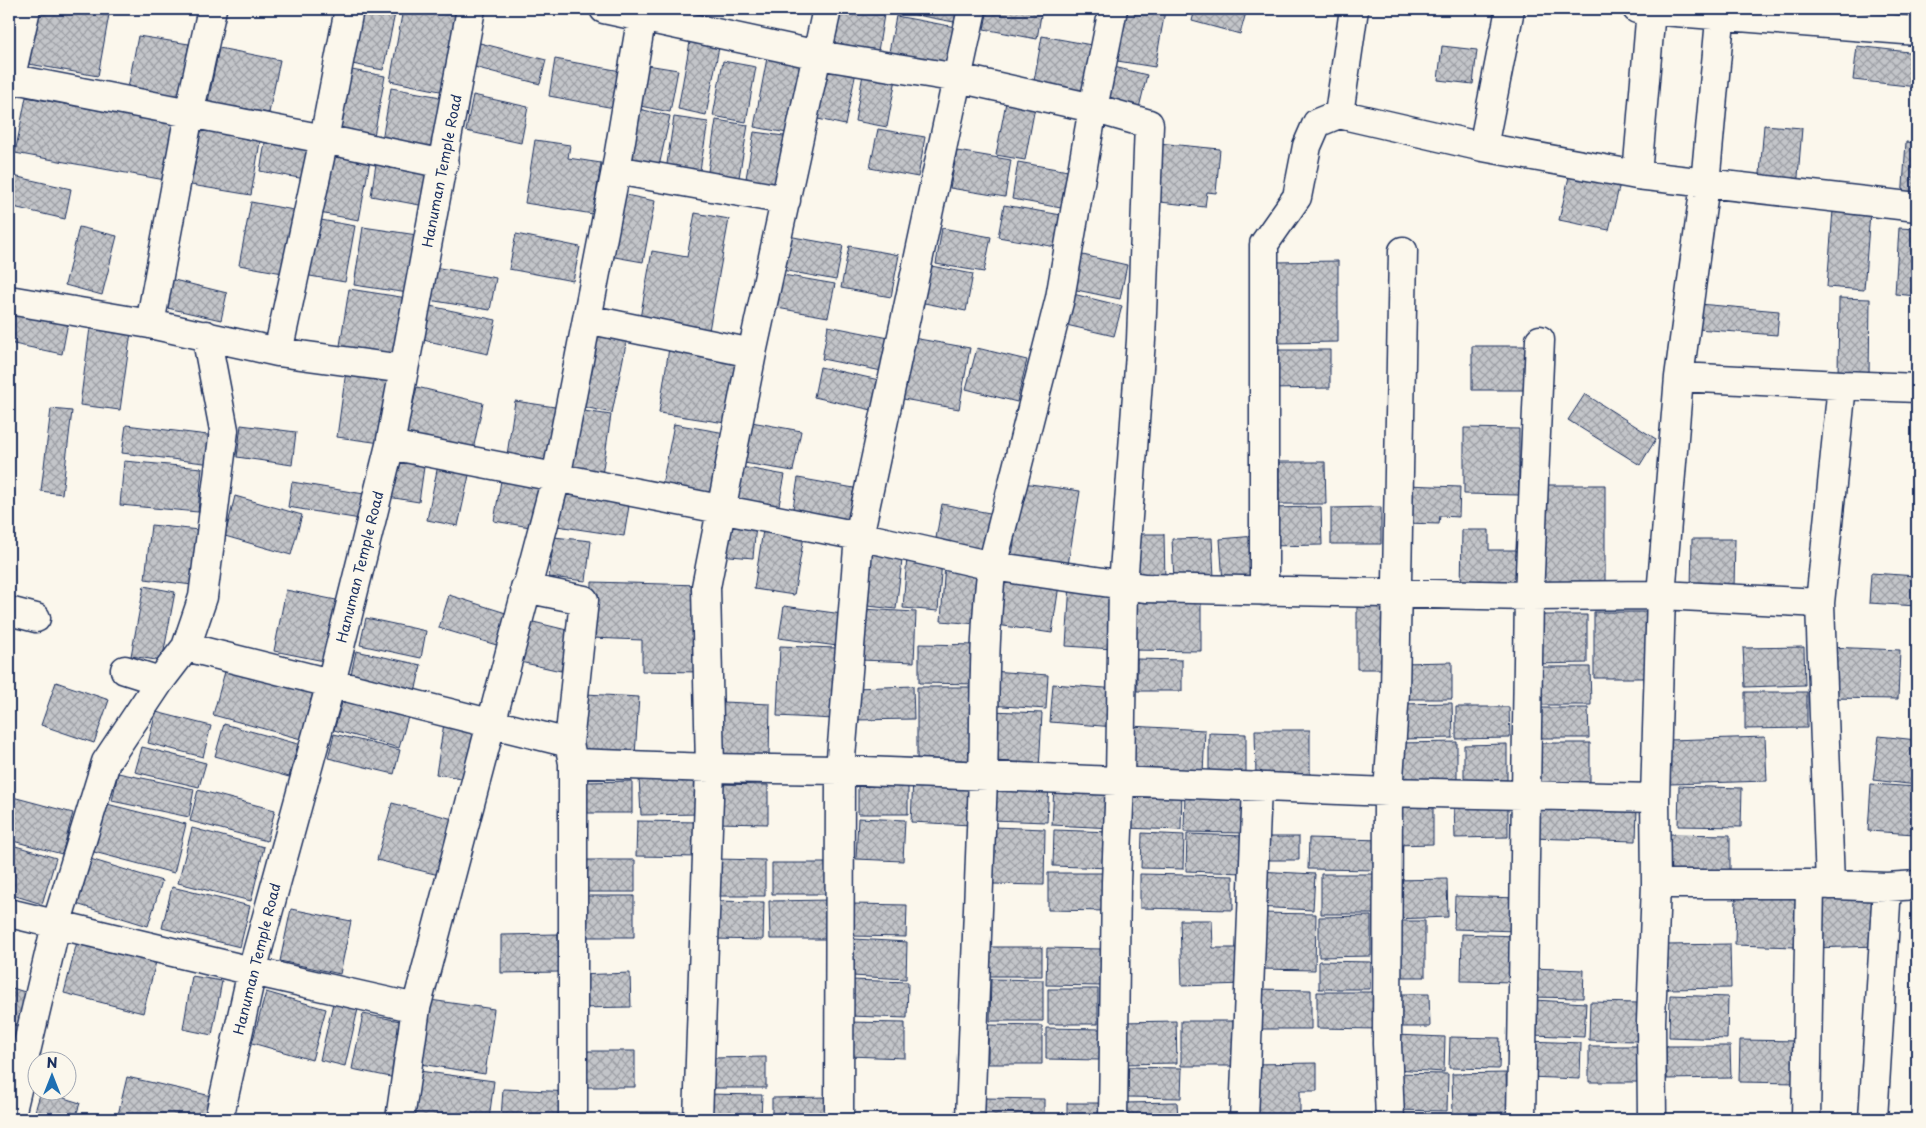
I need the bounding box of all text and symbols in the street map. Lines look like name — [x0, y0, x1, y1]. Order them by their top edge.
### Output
street label: Hanuman Temple Road — [416, 92, 467, 249]
street label: Hanuman Temple Road — [330, 489, 389, 645]
street label: Hanuman Temple Road — [227, 881, 286, 1037]
north arrow — [28, 1050, 78, 1100]
text: N — [46, 1052, 58, 1073]

